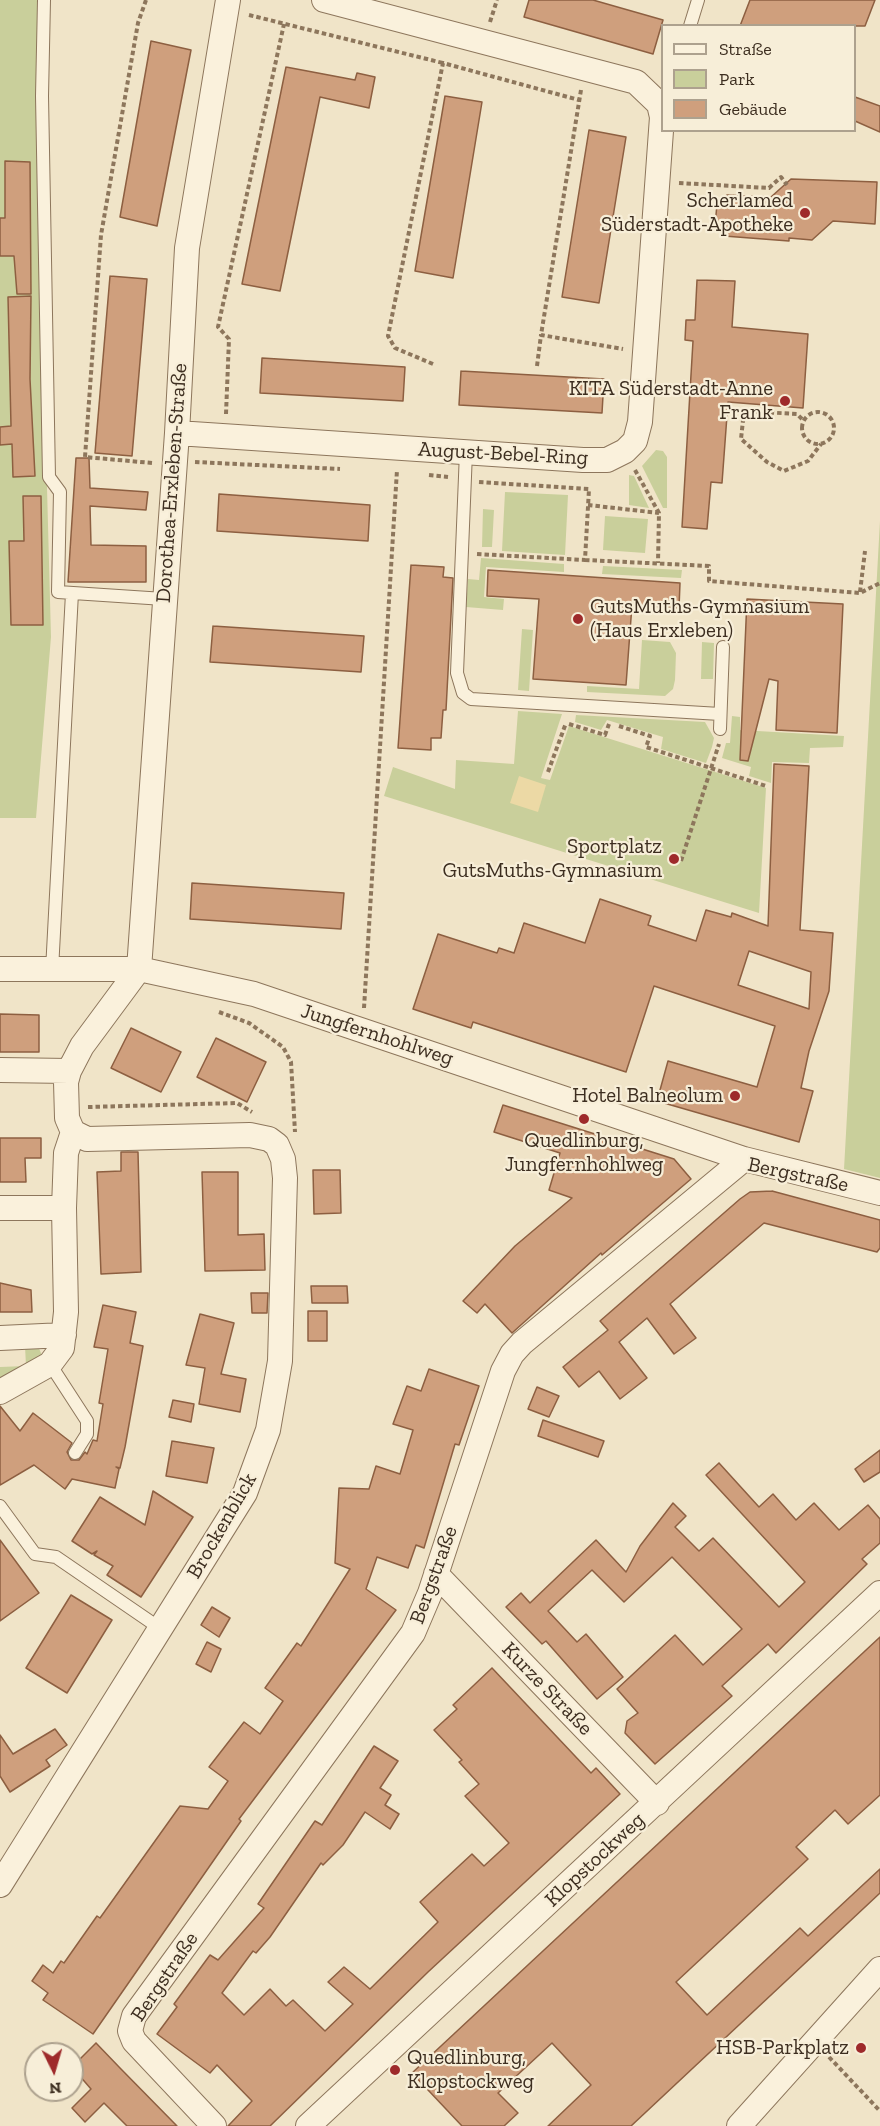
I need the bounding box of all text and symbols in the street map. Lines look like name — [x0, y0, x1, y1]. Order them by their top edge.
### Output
legend — [661, 24, 856, 132]
text: Straße — [719, 38, 772, 60]
text: Park — [719, 68, 755, 90]
text: Gebäude — [719, 98, 787, 120]
place label: Scherlamed Süderstadt-Apotheke — [601, 188, 793, 238]
marker: Scherlamed Süderstadt-Apotheke — [798, 206, 812, 220]
street label: Dorothea-Erxleben-Straße — [151, 362, 193, 604]
place label: KITA Süderstadt-Anne Frank — [569, 376, 773, 426]
marker: KITA Süderstadt-Anne Frank — [778, 394, 792, 408]
street label: August-Bebel-Ring — [417, 437, 589, 471]
place label: GutsMuths-Gymnasium (Haus Erxleben) — [590, 594, 809, 644]
marker: GutsMuths-Gymnasium (Haus Erxleben) — [571, 612, 585, 626]
place label: Sportplatz GutsMuths-Gymnasium — [443, 834, 662, 884]
marker: Sportplatz GutsMuths-Gymnasium — [667, 852, 681, 866]
street label: Jungfernhohlweg — [298, 999, 456, 1071]
place label: Hotel Balneolum — [572, 1083, 723, 1109]
marker: Hotel Balneolum — [728, 1089, 742, 1103]
marker: Quedlinburg, Jungfernhohlweg — [577, 1112, 591, 1126]
place label: Quedlinburg, Jungfernhohlweg — [505, 1128, 663, 1178]
street label: Bergstraße — [745, 1152, 851, 1198]
street label: Brockenblick — [182, 1469, 262, 1583]
street label: Bergstraße — [405, 1523, 463, 1627]
street label: Kurze Straße — [496, 1637, 598, 1741]
street label: Klopstockweg — [540, 1807, 650, 1913]
street label: Bergstraße — [126, 1928, 204, 2026]
place label: HSB-Parkplatz — [716, 2035, 849, 2061]
marker: HSB-Parkplatz — [854, 2041, 868, 2055]
north arrow — [24, 2042, 84, 2102]
place label: Quedlinburg, Klopstockweg — [407, 2045, 534, 2095]
marker: Quedlinburg, Klopstockweg — [388, 2063, 402, 2077]
text: N — [49, 2078, 62, 2098]

